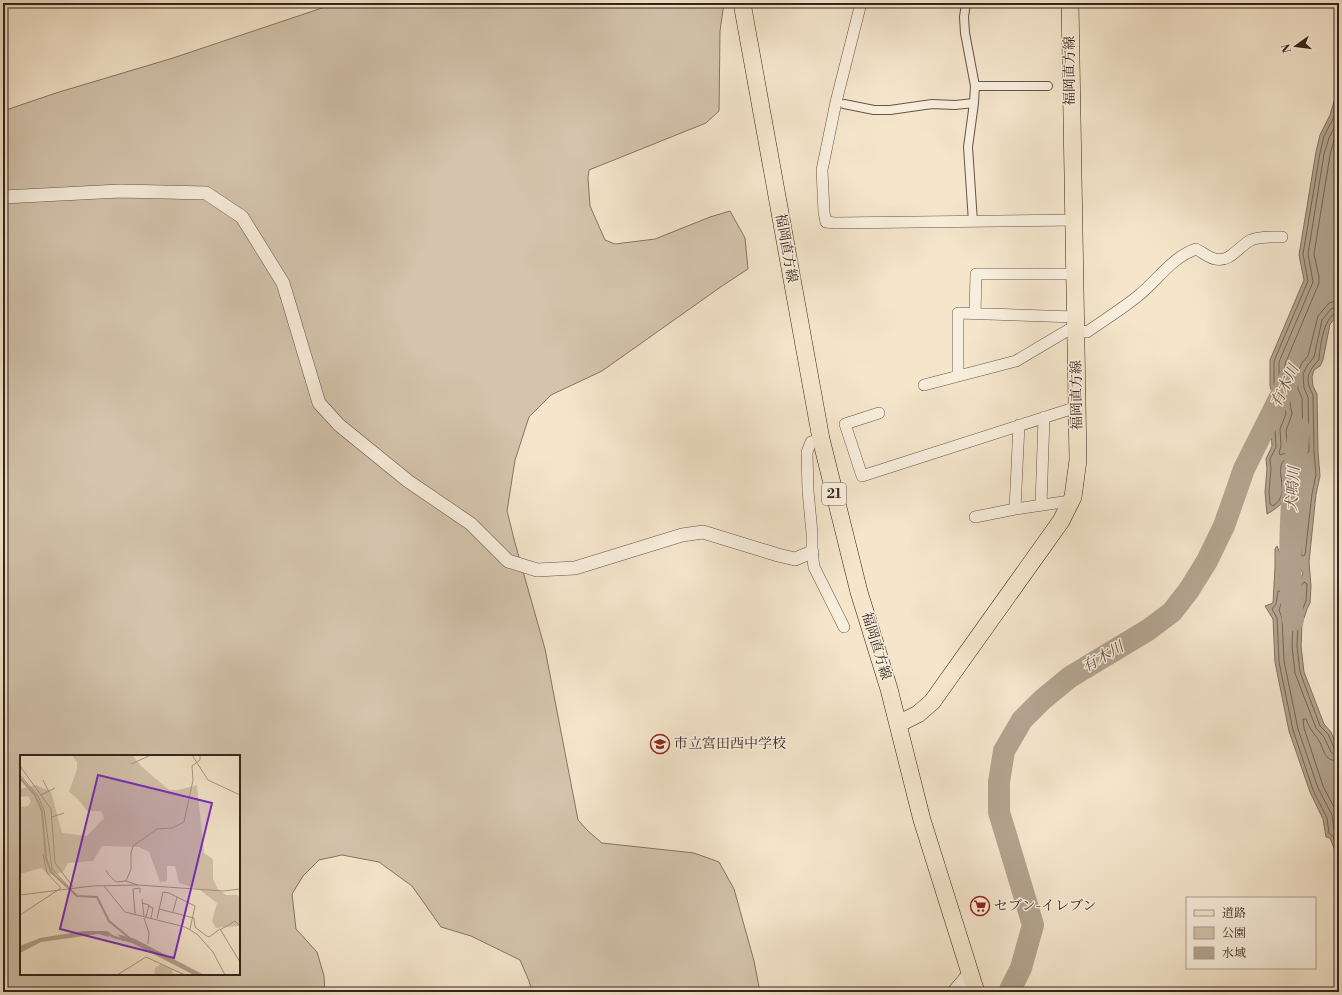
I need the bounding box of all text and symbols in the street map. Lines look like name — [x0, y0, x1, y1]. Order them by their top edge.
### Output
north arrow — [1276, 26, 1316, 66]
street label: 福岡直方線 — [1061, 36, 1079, 106]
text: N — [1279, 42, 1295, 54]
street label: 福岡直方線 — [771, 212, 801, 284]
street label: 福岡直方線 — [1067, 360, 1087, 430]
water label: 有木川 — [1267, 360, 1304, 410]
water label: 犬鳴川 — [1282, 464, 1304, 512]
road number: 21 — [822, 483, 846, 505]
street label: 福岡直方線 — [857, 610, 895, 682]
water label: 有木川 — [1079, 637, 1129, 676]
school or university icon: 市立宮田西中学校 — [649, 733, 671, 755]
place label: 市立宮田西中学校 — [674, 735, 786, 753]
inset map — [20, 755, 240, 975]
supermarket icon: セブン-イレブン — [969, 895, 991, 917]
place label: セブン-イレブン — [994, 897, 1096, 915]
legend — [1186, 897, 1316, 969]
text: 道路 — [1222, 906, 1246, 921]
text: 公園 — [1222, 926, 1246, 941]
text: 水域 — [1222, 946, 1246, 961]

